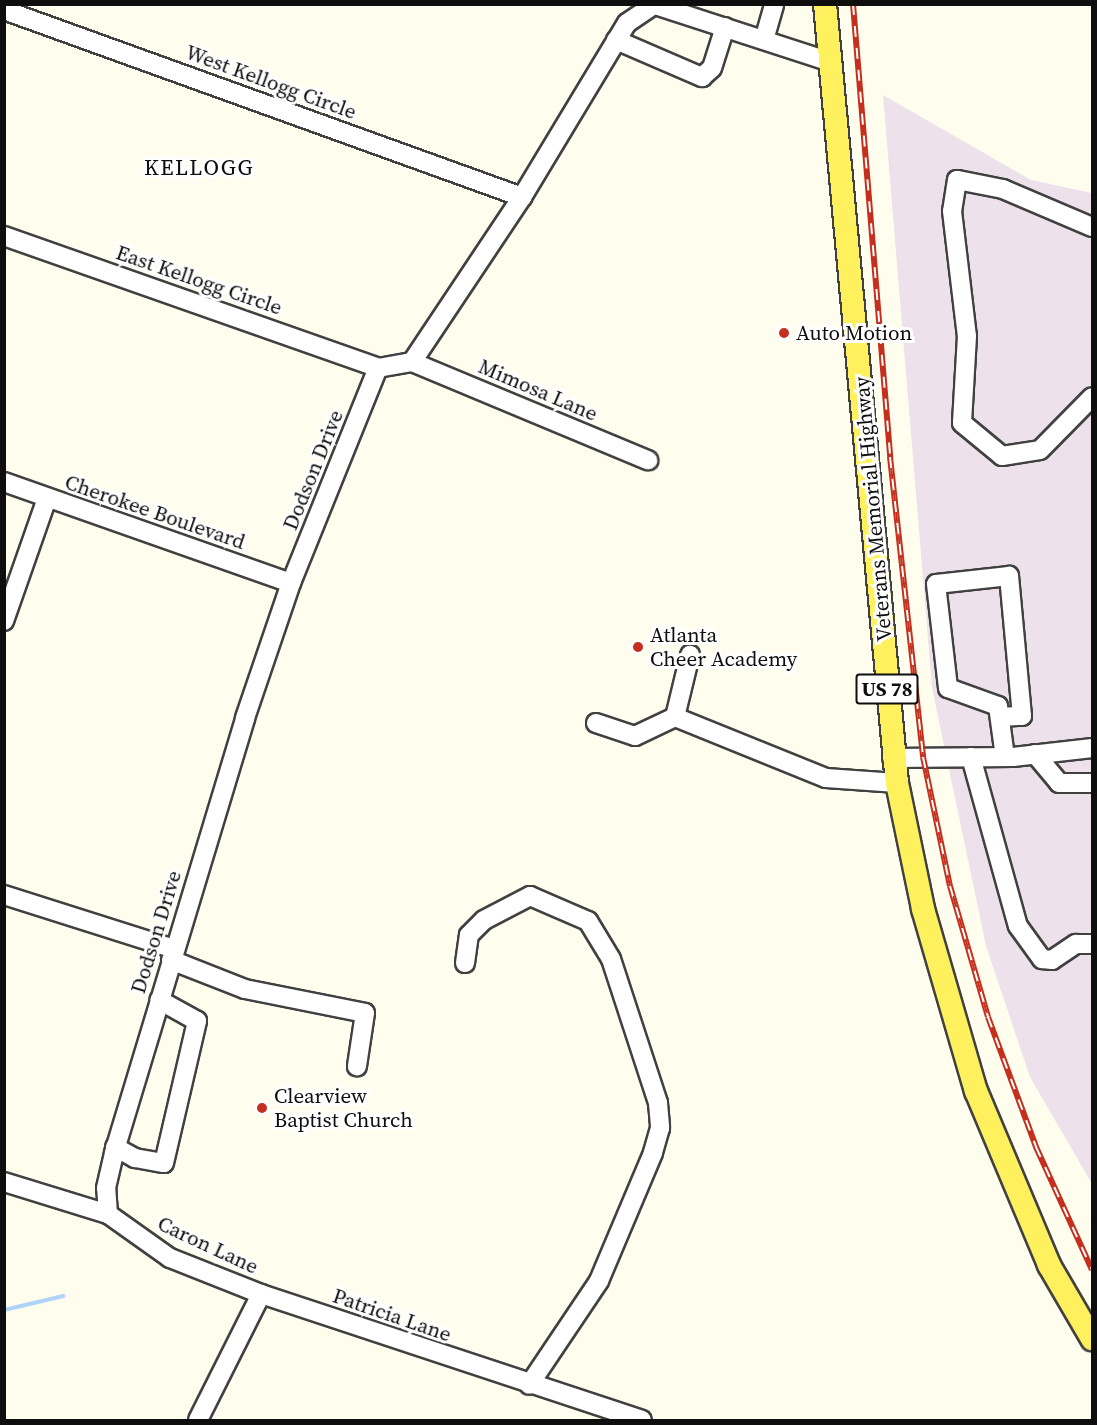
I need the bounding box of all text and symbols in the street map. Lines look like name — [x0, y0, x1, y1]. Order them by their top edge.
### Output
street label: West Kellogg Circle — [182, 39, 360, 125]
district label: KELLOGG — [144, 155, 254, 181]
street label: East Kellogg Circle — [113, 240, 285, 320]
place label: Auto Motion — [796, 320, 912, 346]
marker: Auto Motion — [777, 326, 791, 340]
street label: Mimosa Lane — [475, 354, 601, 426]
street label: Veterans Memorial Highway — [849, 375, 897, 643]
street label: Dodson Drive — [277, 406, 349, 534]
street label: Cherokee Boulevard — [62, 469, 248, 555]
place label: Atlanta Cheer Academy — [650, 622, 797, 672]
marker: Atlanta Cheer Academy — [631, 640, 645, 654]
road number: US 78 — [856, 672, 918, 706]
street label: Dodson Drive — [125, 867, 187, 997]
place label: Clearview Baptist Church — [274, 1083, 413, 1133]
marker: Clearview Baptist Church — [255, 1101, 269, 1115]
street label: Caron Lane — [154, 1211, 262, 1279]
street label: Patricia Lane — [329, 1283, 455, 1347]

